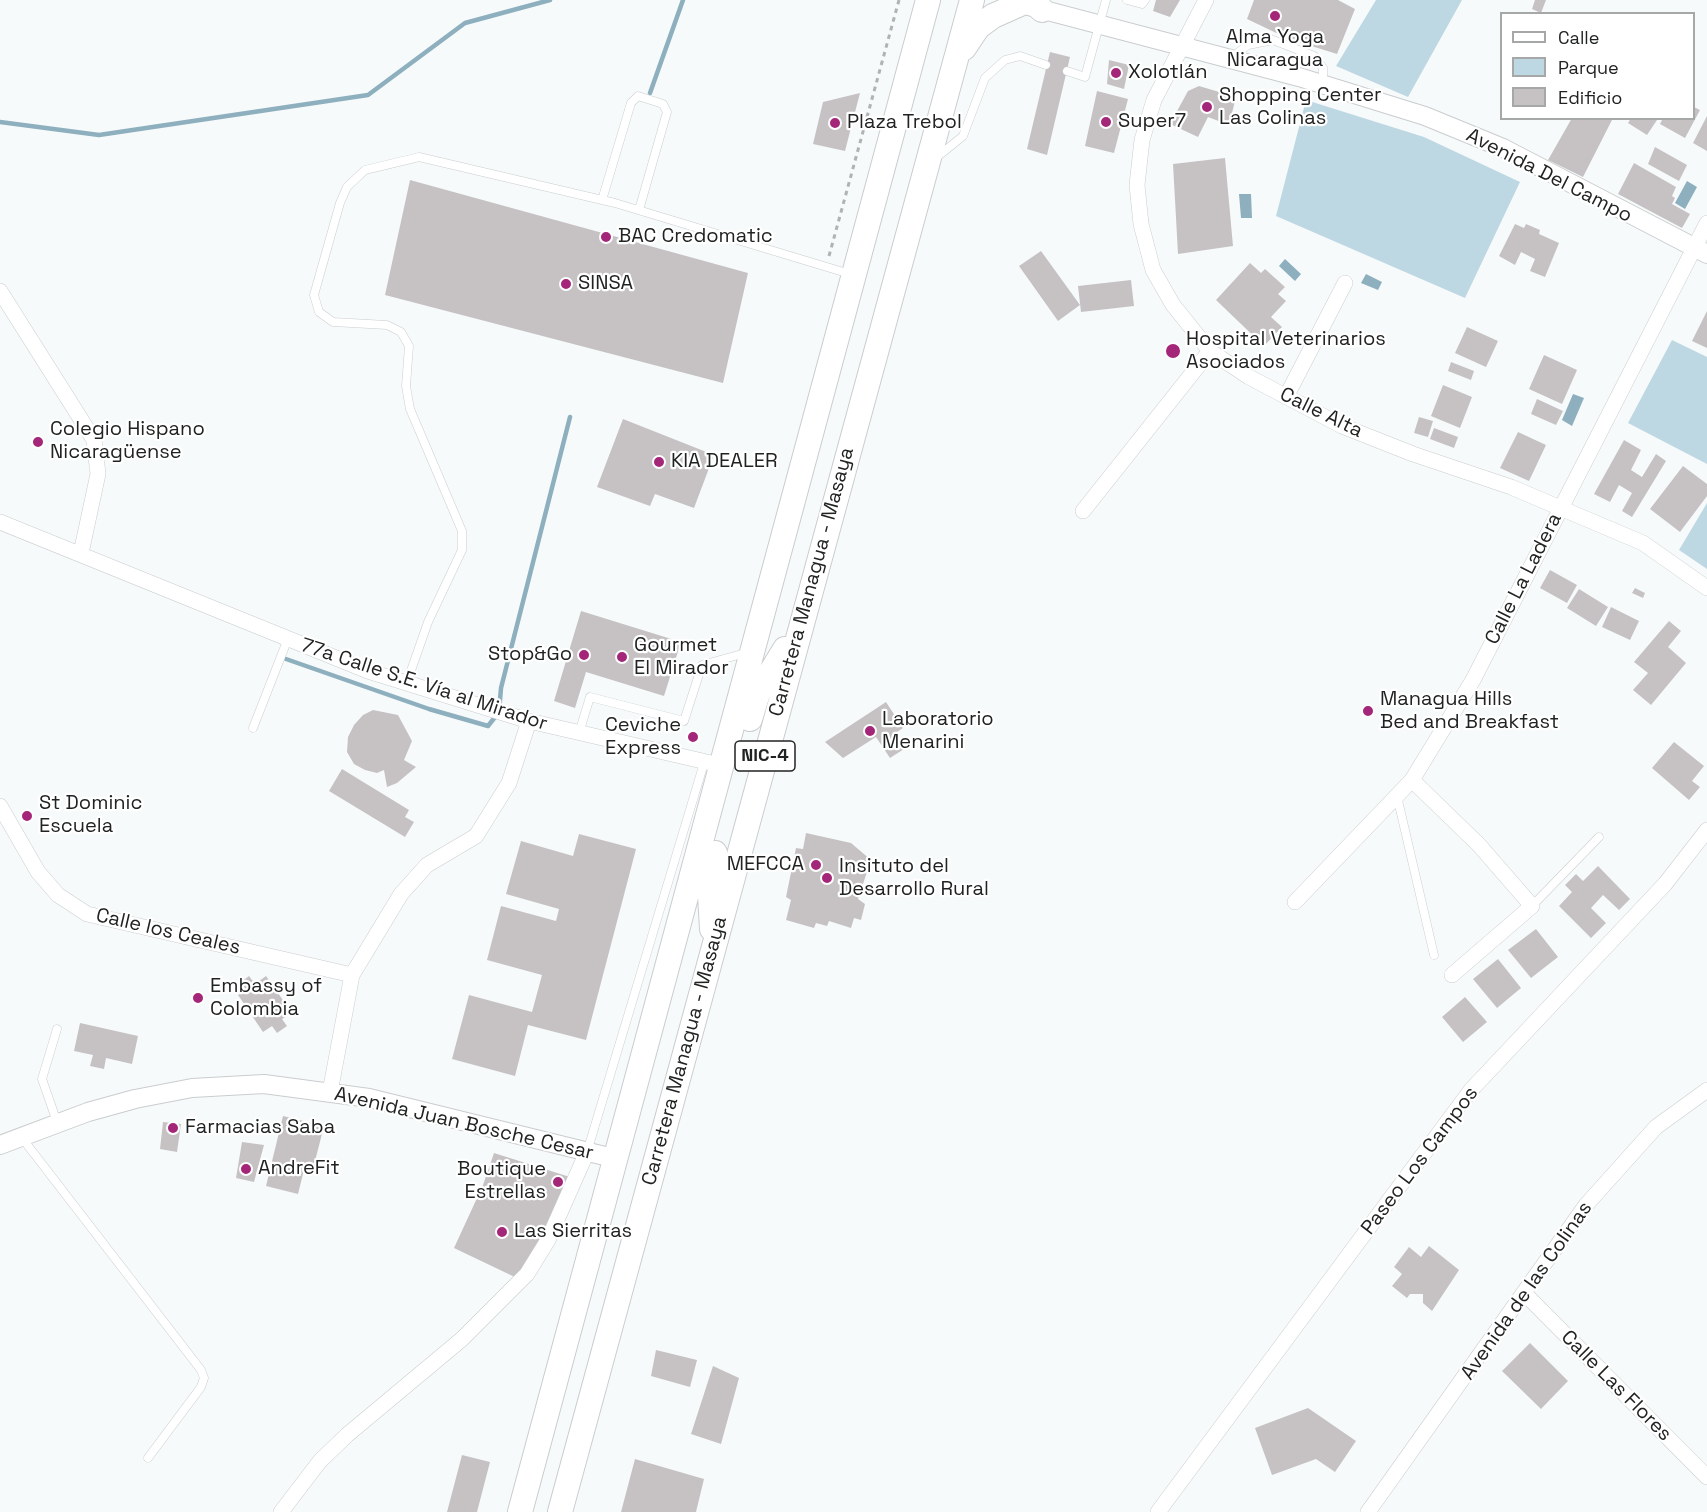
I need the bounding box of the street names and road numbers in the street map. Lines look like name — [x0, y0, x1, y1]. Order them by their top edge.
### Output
street label: Avenida Del Campo — [1462, 124, 1636, 228]
street label: Calle Alta — [1276, 383, 1366, 443]
street label: Carretera Managua - Masaya — [765, 445, 859, 719]
street label: Calle La Ladera — [1481, 509, 1567, 649]
street label: 77a Calle S.E. Vía al Mirador — [298, 634, 550, 736]
road number: NIC-4 — [735, 741, 795, 771]
street label: Calle los Ceales — [93, 904, 243, 960]
street label: Carretera Managua - Masaya — [638, 914, 732, 1188]
street label: Avenida Juan Bosche Cesar — [332, 1082, 596, 1166]
street label: Paseo Los Campos — [1356, 1082, 1484, 1240]
street label: Avenida de las Colinas — [1456, 1197, 1598, 1385]
street label: Calle Las Flores — [1556, 1326, 1676, 1446]

